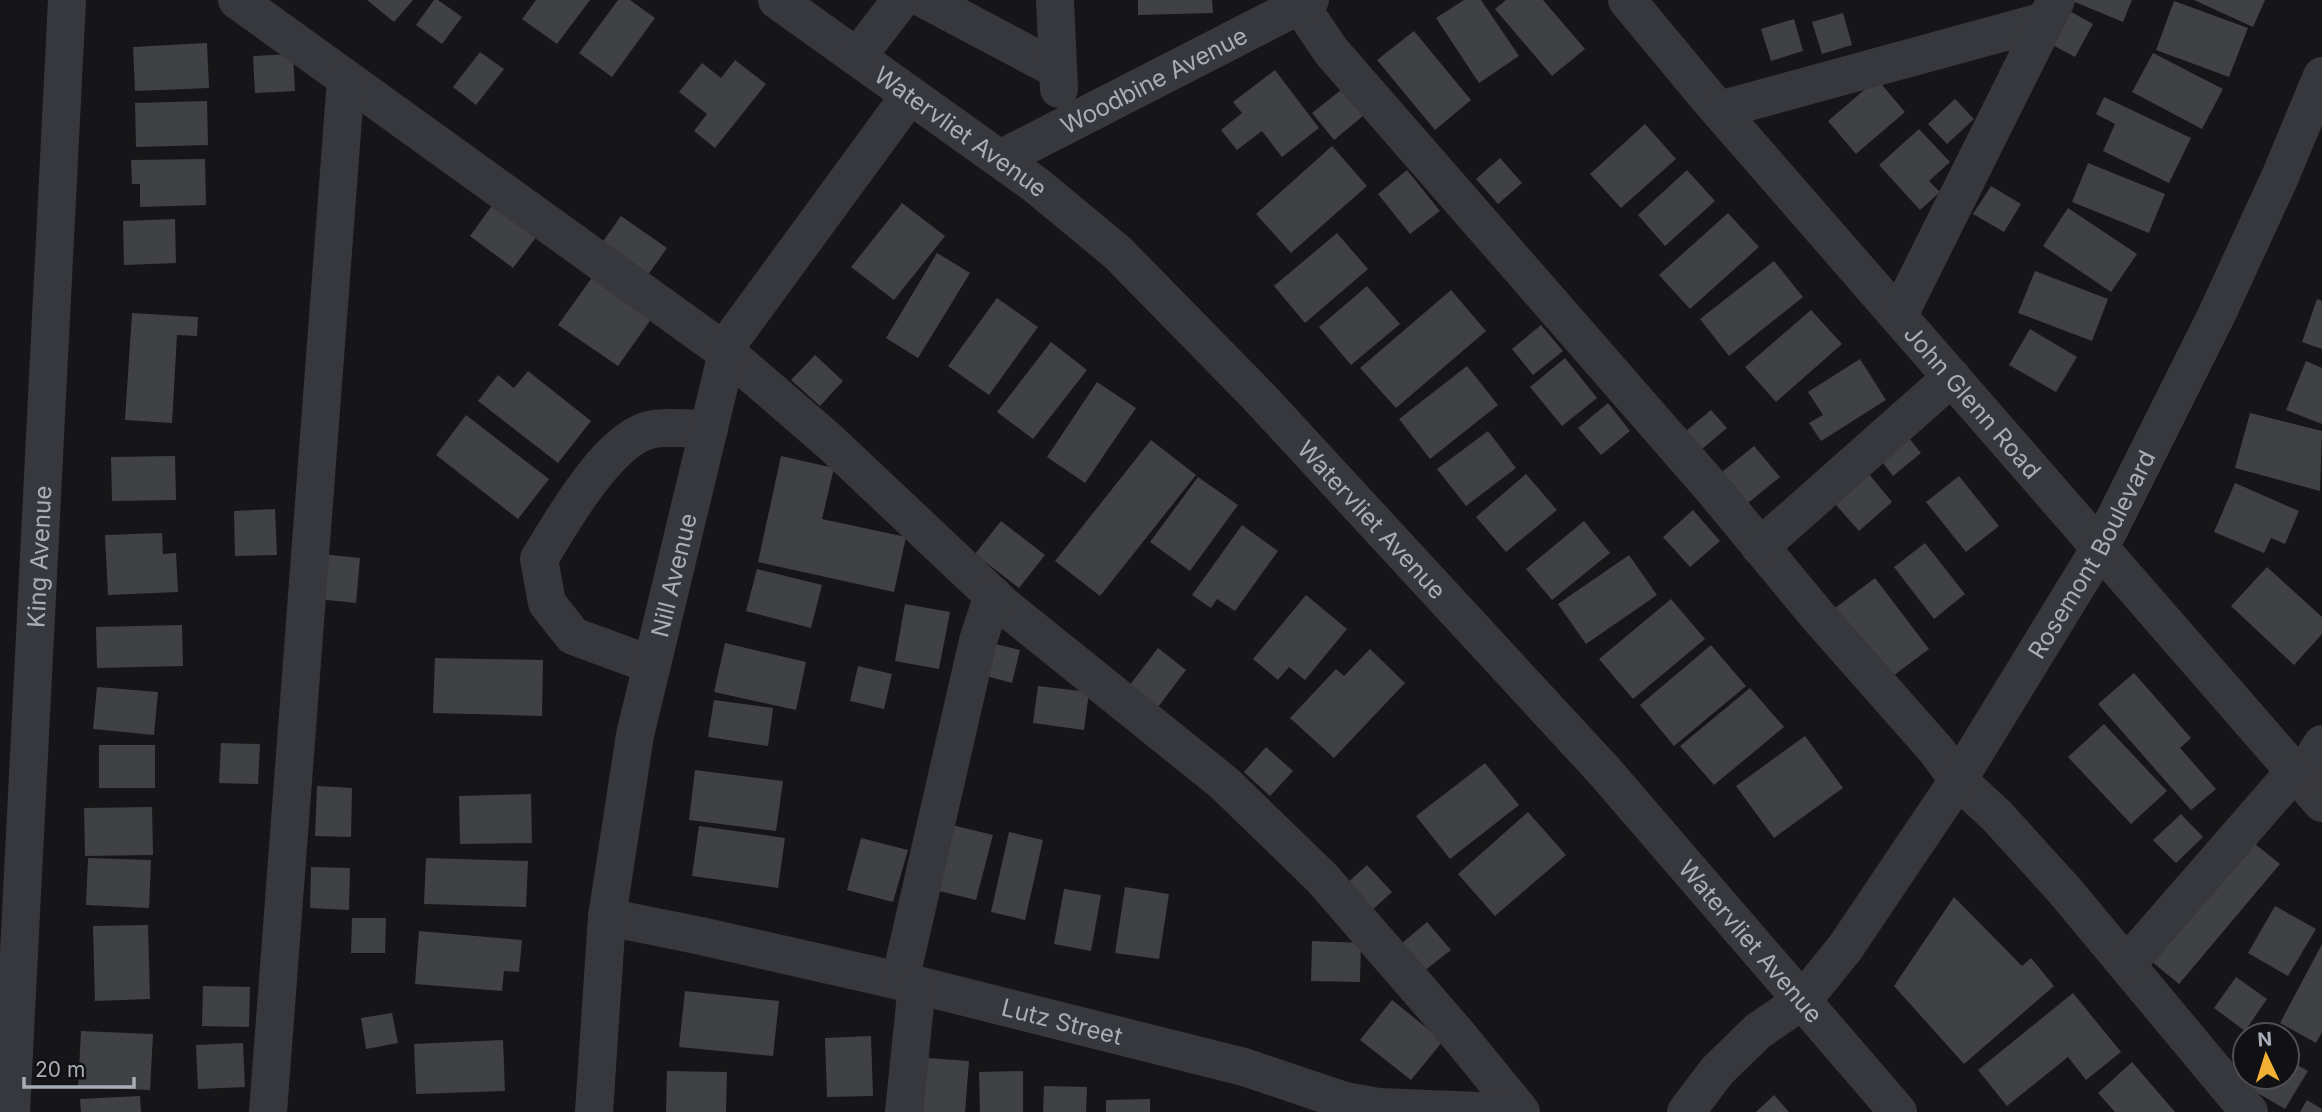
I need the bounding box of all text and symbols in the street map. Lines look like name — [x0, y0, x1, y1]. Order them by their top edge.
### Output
street label: Woodbine Avenue — [1056, 20, 1252, 140]
street label: Watervliet Avenue — [869, 60, 1053, 203]
street label: John Glenn Road — [1898, 319, 2047, 484]
street label: Watervliet Avenue — [1292, 434, 1452, 605]
street label: Rosemont Boulevard — [2021, 445, 2161, 664]
street label: King Avenue — [21, 485, 57, 629]
street label: Nill Avenue — [645, 510, 702, 640]
street label: Watervliet Avenue — [1673, 854, 1829, 1028]
street label: Lutz Street — [999, 992, 1126, 1050]
north arrow — [2231, 1021, 2301, 1091]
text: N — [2257, 1028, 2273, 1052]
scale bar — [24, 1046, 135, 1090]
text: 20 m — [35, 1057, 85, 1082]

